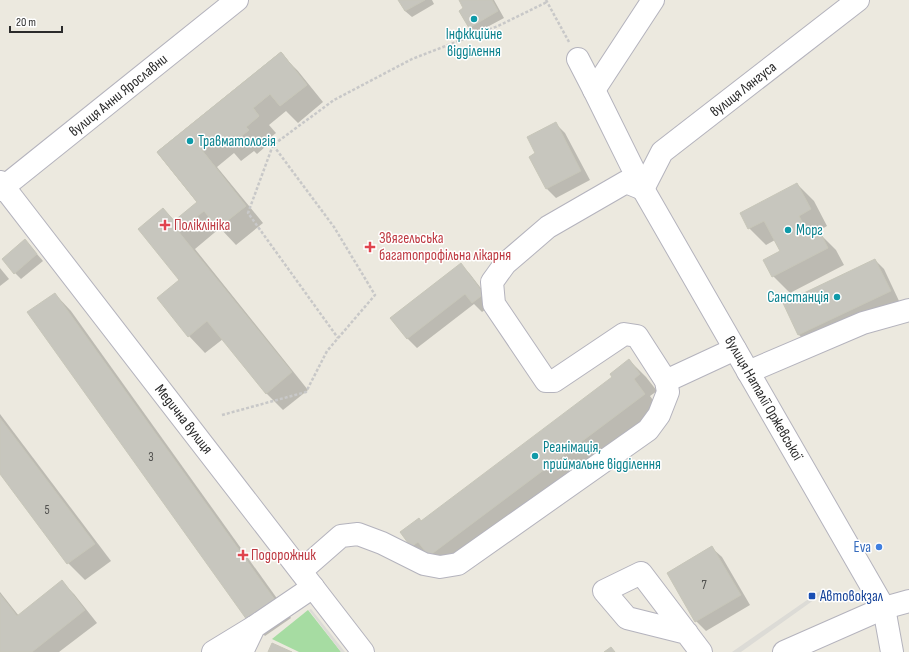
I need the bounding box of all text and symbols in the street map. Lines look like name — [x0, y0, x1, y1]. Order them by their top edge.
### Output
scale bar — [10, 8, 62, 34]
marker: Інфккційне відділення — [469, 14, 479, 24]
text: 20 m — [16, 15, 36, 30]
place label: Інфккційне відділення — [446, 25, 502, 61]
street label: вулиця Анни Ярославни — [65, 50, 171, 141]
street label: вулиця Лянгуса — [706, 57, 780, 121]
place label: Травматологія — [198, 132, 276, 151]
marker: Травматологія — [185, 136, 195, 146]
place label: Поліклініка — [174, 216, 230, 235]
marker: Поліклініка — [159, 219, 171, 231]
place label: Морг — [796, 221, 823, 240]
marker: Морг — [783, 225, 793, 235]
place label: Звягельська багатопрофільна лікарня — [379, 229, 511, 265]
marker: Звягельська багатопрофільна лікарня — [364, 241, 376, 253]
place label: Санстанція — [767, 288, 829, 307]
marker: Санстанція — [832, 292, 842, 302]
street label: вулиця Наталії Оржевської — [720, 333, 808, 465]
street label: Медична вулиця — [150, 381, 217, 458]
place label: Реанімація, приймальне відділення — [543, 438, 661, 474]
house number: 3 — [148, 449, 154, 465]
marker: Реанімація, приймальне відділення — [530, 451, 540, 461]
house number: 5 — [44, 502, 50, 518]
place label: Eva — [853, 538, 871, 557]
marker: Eva — [874, 542, 884, 552]
place label: Подорожник — [251, 546, 316, 565]
marker: Подорожник — [238, 550, 248, 560]
house number: 7 — [701, 577, 707, 593]
place label: Автовокзал — [819, 587, 884, 606]
marker: Автовокзал — [807, 591, 817, 601]

